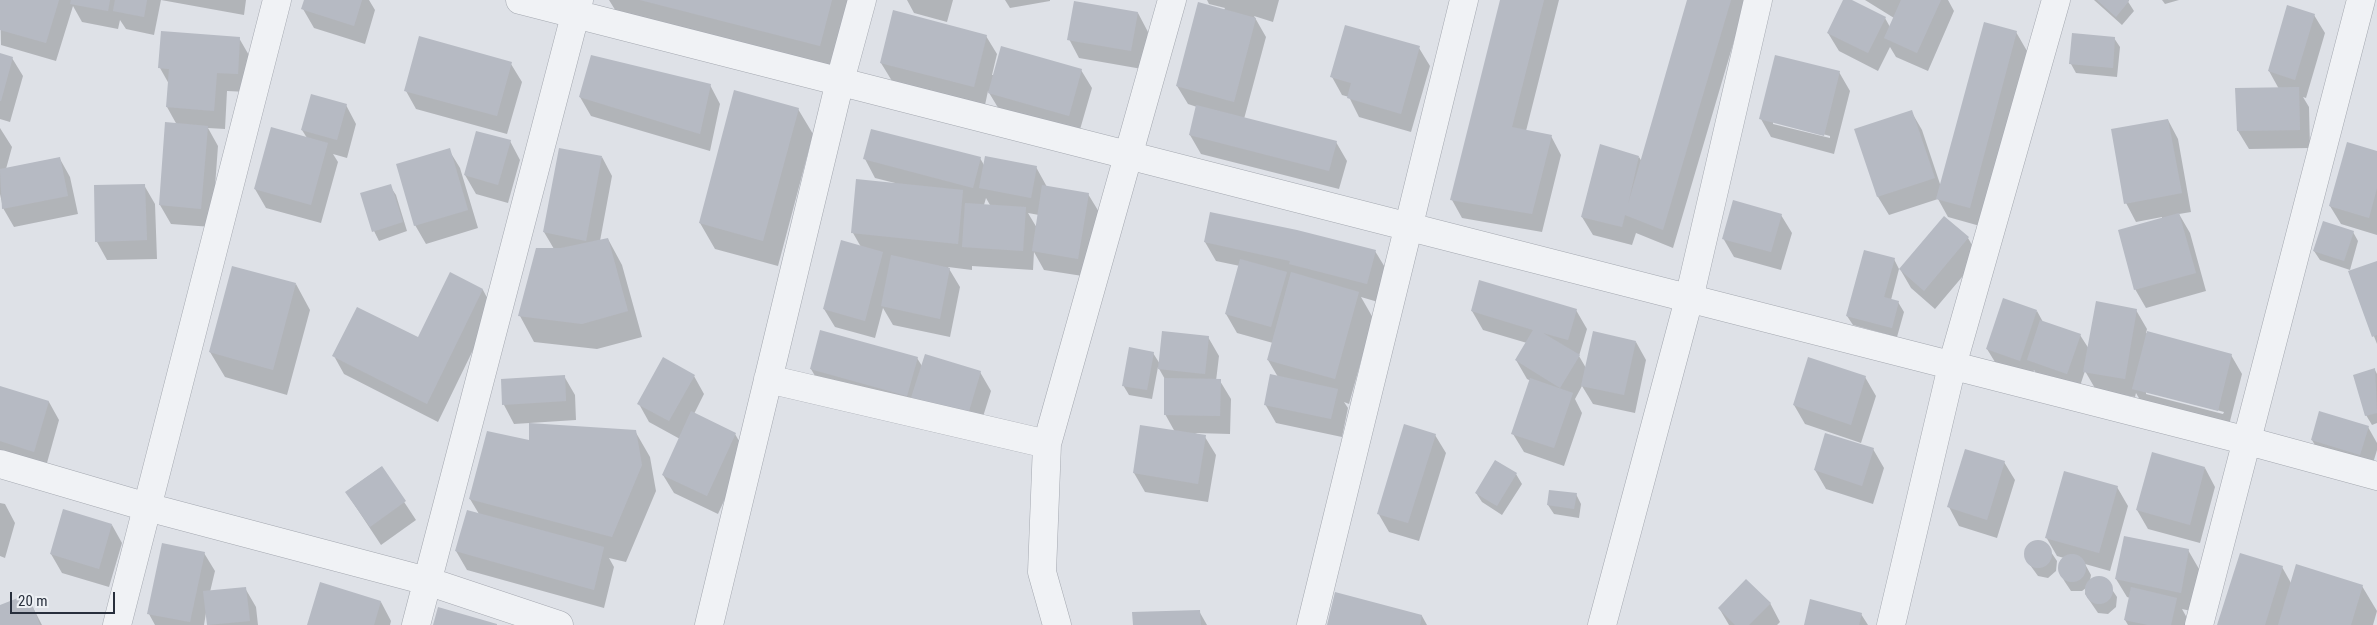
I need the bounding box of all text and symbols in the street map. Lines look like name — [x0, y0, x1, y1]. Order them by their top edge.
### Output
scale bar — [12, 582, 118, 614]
text: 20 m — [18, 592, 48, 610]

